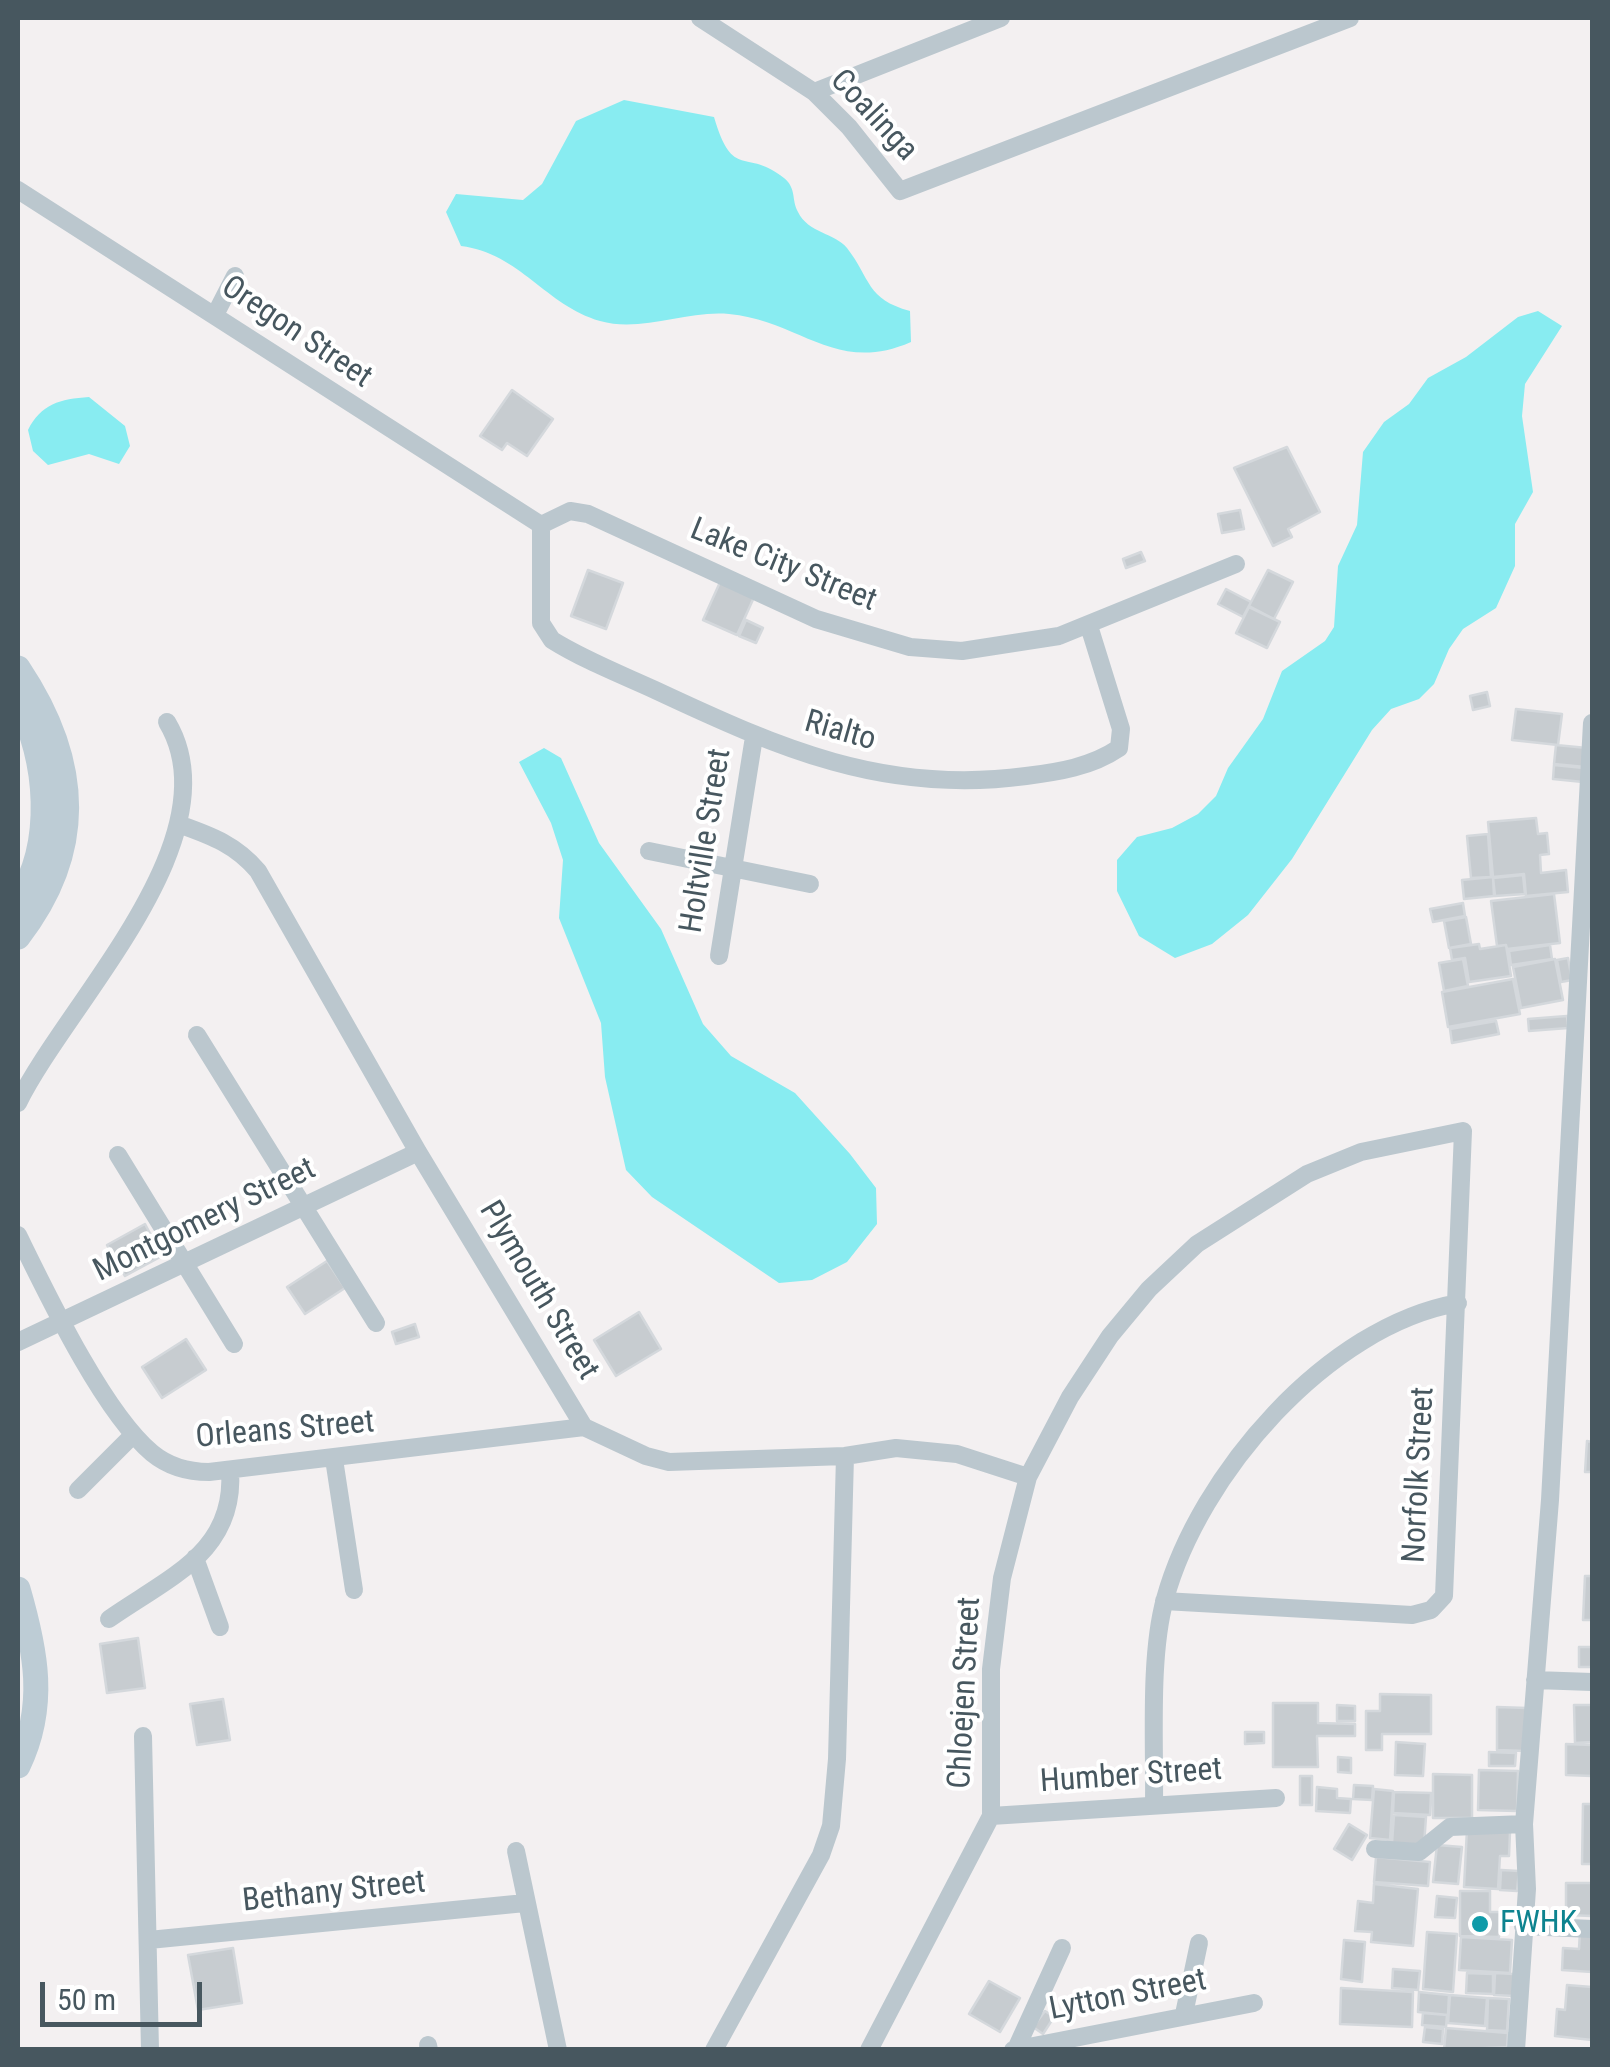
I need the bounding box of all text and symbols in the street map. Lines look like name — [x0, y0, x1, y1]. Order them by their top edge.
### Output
street label: Coalinga — [821, 62, 925, 170]
street label: Oregon Street — [213, 269, 379, 397]
street label: Lake City Street — [684, 511, 882, 621]
street label: Rialto — [800, 704, 880, 760]
street label: Holtville Street — [674, 746, 740, 936]
street label: Montgomery Street — [88, 1151, 322, 1291]
street label: Plymouth Street — [470, 1195, 606, 1387]
street label: Norfolk Street — [1396, 1386, 1444, 1564]
street label: Orleans Street — [194, 1404, 376, 1458]
street label: Chloejen Street — [942, 1596, 990, 1790]
street label: Humber Street — [1039, 1751, 1223, 1803]
street label: Bethany Street — [241, 1864, 427, 1922]
place label: FWHK — [1500, 1905, 1577, 1943]
marker: FWHK — [1469, 1913, 1491, 1935]
scale bar — [45, 1962, 208, 2024]
street label: Lytton Street — [1046, 1962, 1210, 2030]
text: 50 m — [57, 1982, 116, 2017]

